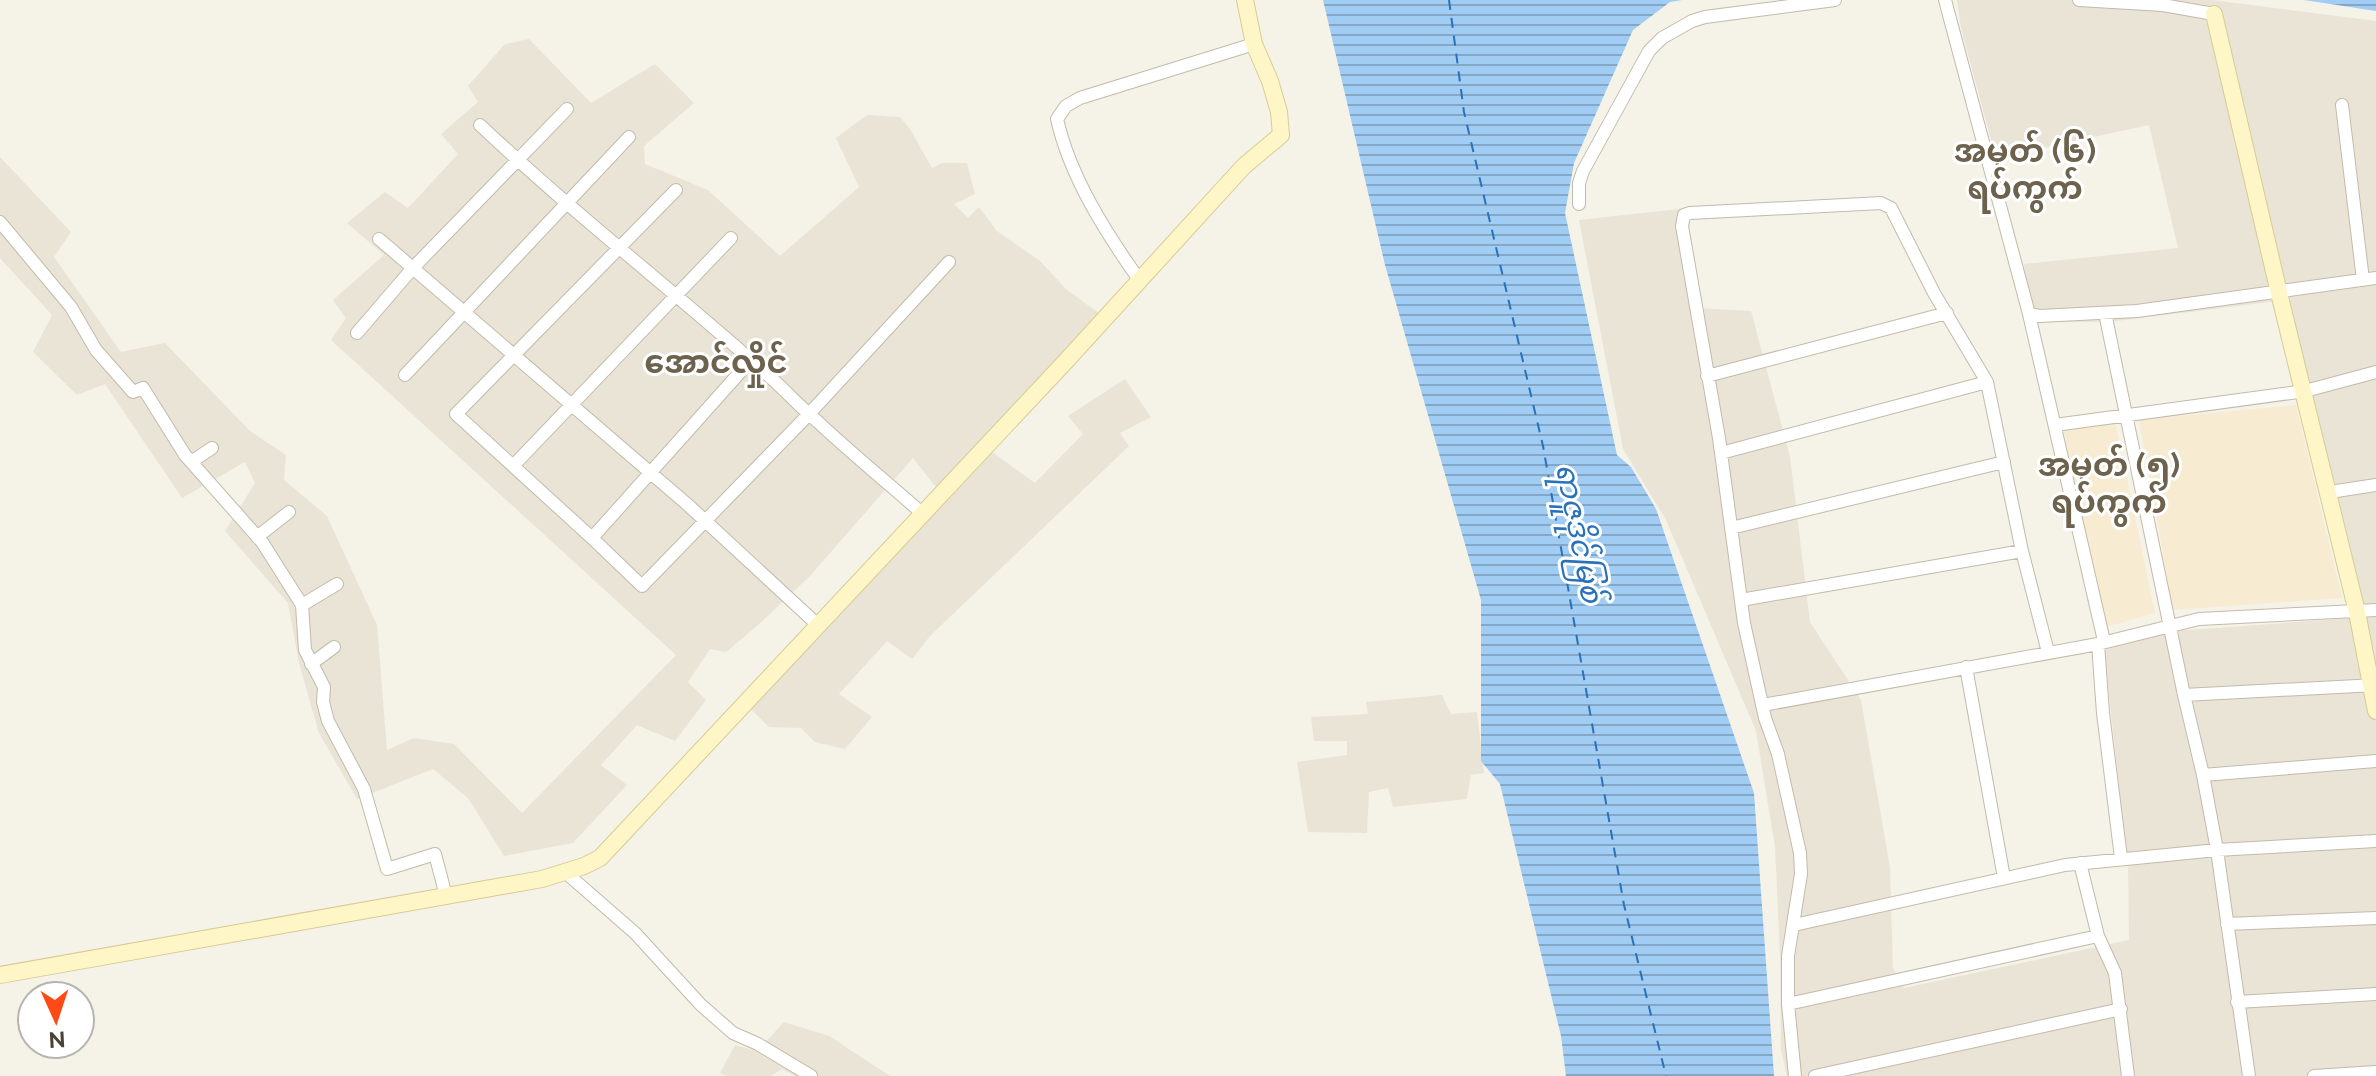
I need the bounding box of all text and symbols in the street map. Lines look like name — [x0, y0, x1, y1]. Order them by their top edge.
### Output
district label: အမှတ် (၆) ရပ်ကွက် — [1954, 129, 2096, 214]
district label: အောင်လှိုင် — [644, 340, 788, 388]
district label: အမှတ် (၅) ရပ်ကွက် — [2038, 443, 2180, 528]
water label: ရာဇူဒိုင်မြစ် — [1541, 460, 1613, 609]
north arrow — [16, 980, 96, 1060]
text: N — [48, 1027, 66, 1053]

